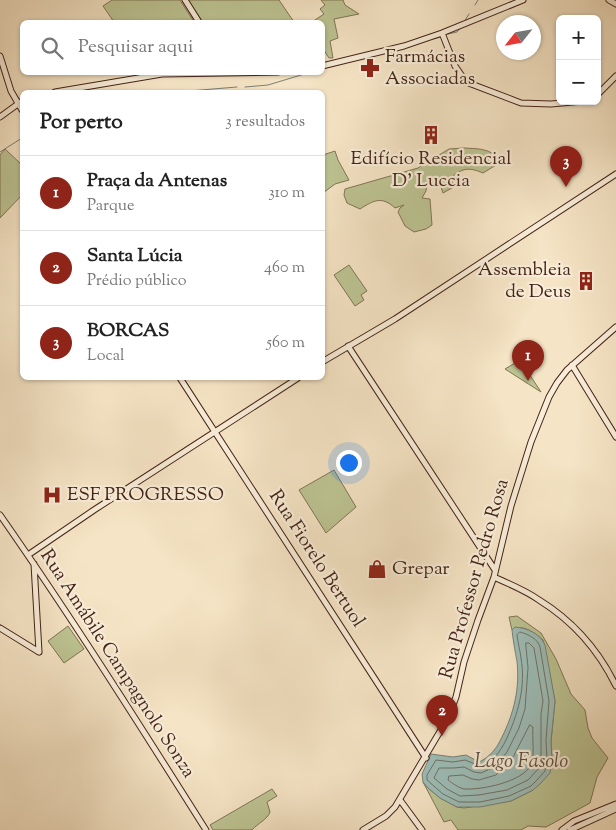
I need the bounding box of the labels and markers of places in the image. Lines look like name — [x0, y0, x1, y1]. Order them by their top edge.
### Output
place label: Farmácias Associadas — [385, 44, 475, 93]
pharmacy icon: Farmácias Associadas — [359, 57, 381, 79]
building icon: Edifício Residencial D' Luccia — [420, 124, 442, 146]
place label: Edifício Residencial D' Luccia — [351, 146, 512, 195]
pin: 3 — [550, 146, 582, 187]
place label: Assembleia de Deus — [478, 257, 571, 306]
building icon: Assembleia de Deus — [575, 270, 597, 292]
pin: 1 — [512, 340, 544, 381]
place label: ESF PROGRESSO — [67, 482, 224, 509]
hospital icon: ESF PROGRESSO — [41, 484, 63, 506]
place label: Grepar — [392, 556, 450, 583]
shop icon: Grepar — [366, 558, 388, 580]
pin: 2 — [426, 695, 458, 736]

